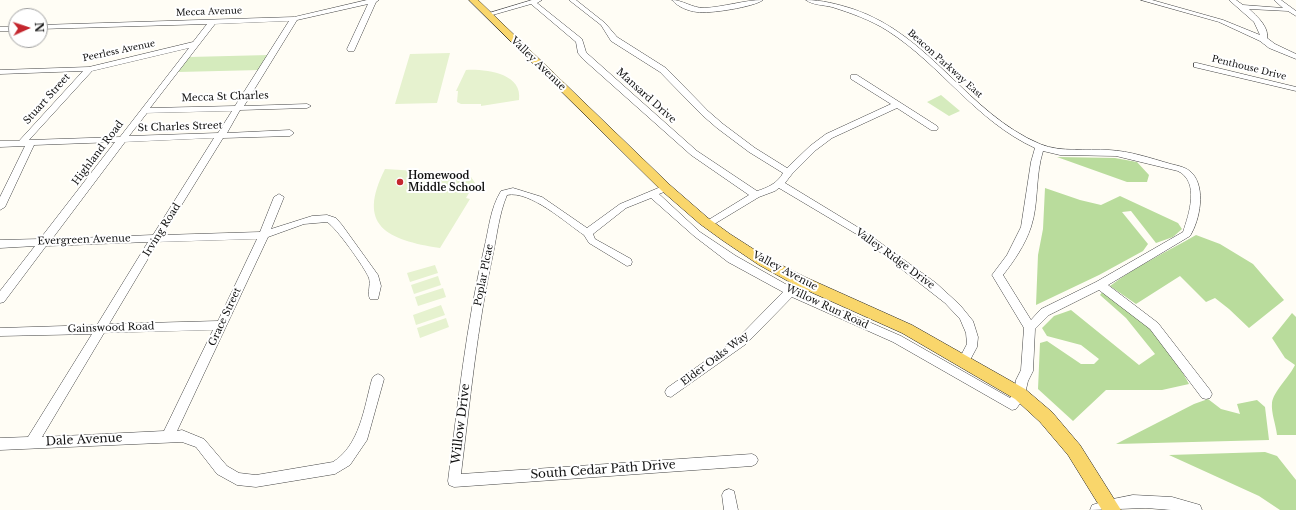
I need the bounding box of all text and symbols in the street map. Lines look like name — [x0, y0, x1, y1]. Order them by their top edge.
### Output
street label: Mecca Avenue — [176, 5, 242, 19]
north arrow — [8, 8, 48, 48]
text: N — [32, 22, 46, 33]
street label: Beacon Parkway East — [905, 27, 985, 101]
street label: Valley Avenue — [508, 35, 568, 93]
street label: Peerless Avenue — [82, 38, 156, 64]
street label: Penthouse Drive — [1211, 54, 1287, 82]
street label: Mansard Drive — [614, 66, 678, 126]
street label: Stuart Street — [21, 71, 73, 127]
street label: Mecca St Charles — [181, 89, 269, 105]
street label: Highland Road — [70, 118, 126, 188]
street label: St Charles Street — [137, 120, 223, 134]
place label: Homewood Middle School — [408, 170, 485, 194]
marker: Homewood Middle School — [395, 177, 405, 187]
street label: Irving Road — [141, 201, 183, 259]
street label: Valley Ridge Drive — [853, 226, 937, 292]
street label: Evergreen Avenue — [37, 232, 131, 248]
street label: Poplar Plcae — [472, 243, 496, 307]
street label: Valley Avenue — [750, 249, 820, 293]
street label: Willow Run Road — [784, 282, 870, 332]
street label: Grace Street — [206, 286, 244, 348]
street label: Gainswood Road — [67, 320, 155, 336]
street label: Elder Oaks Way — [679, 330, 751, 388]
street label: Willow Drive — [449, 383, 473, 465]
street label: Dale Avenue — [45, 431, 123, 449]
street label: South Cedar Path Drive — [530, 458, 676, 482]

